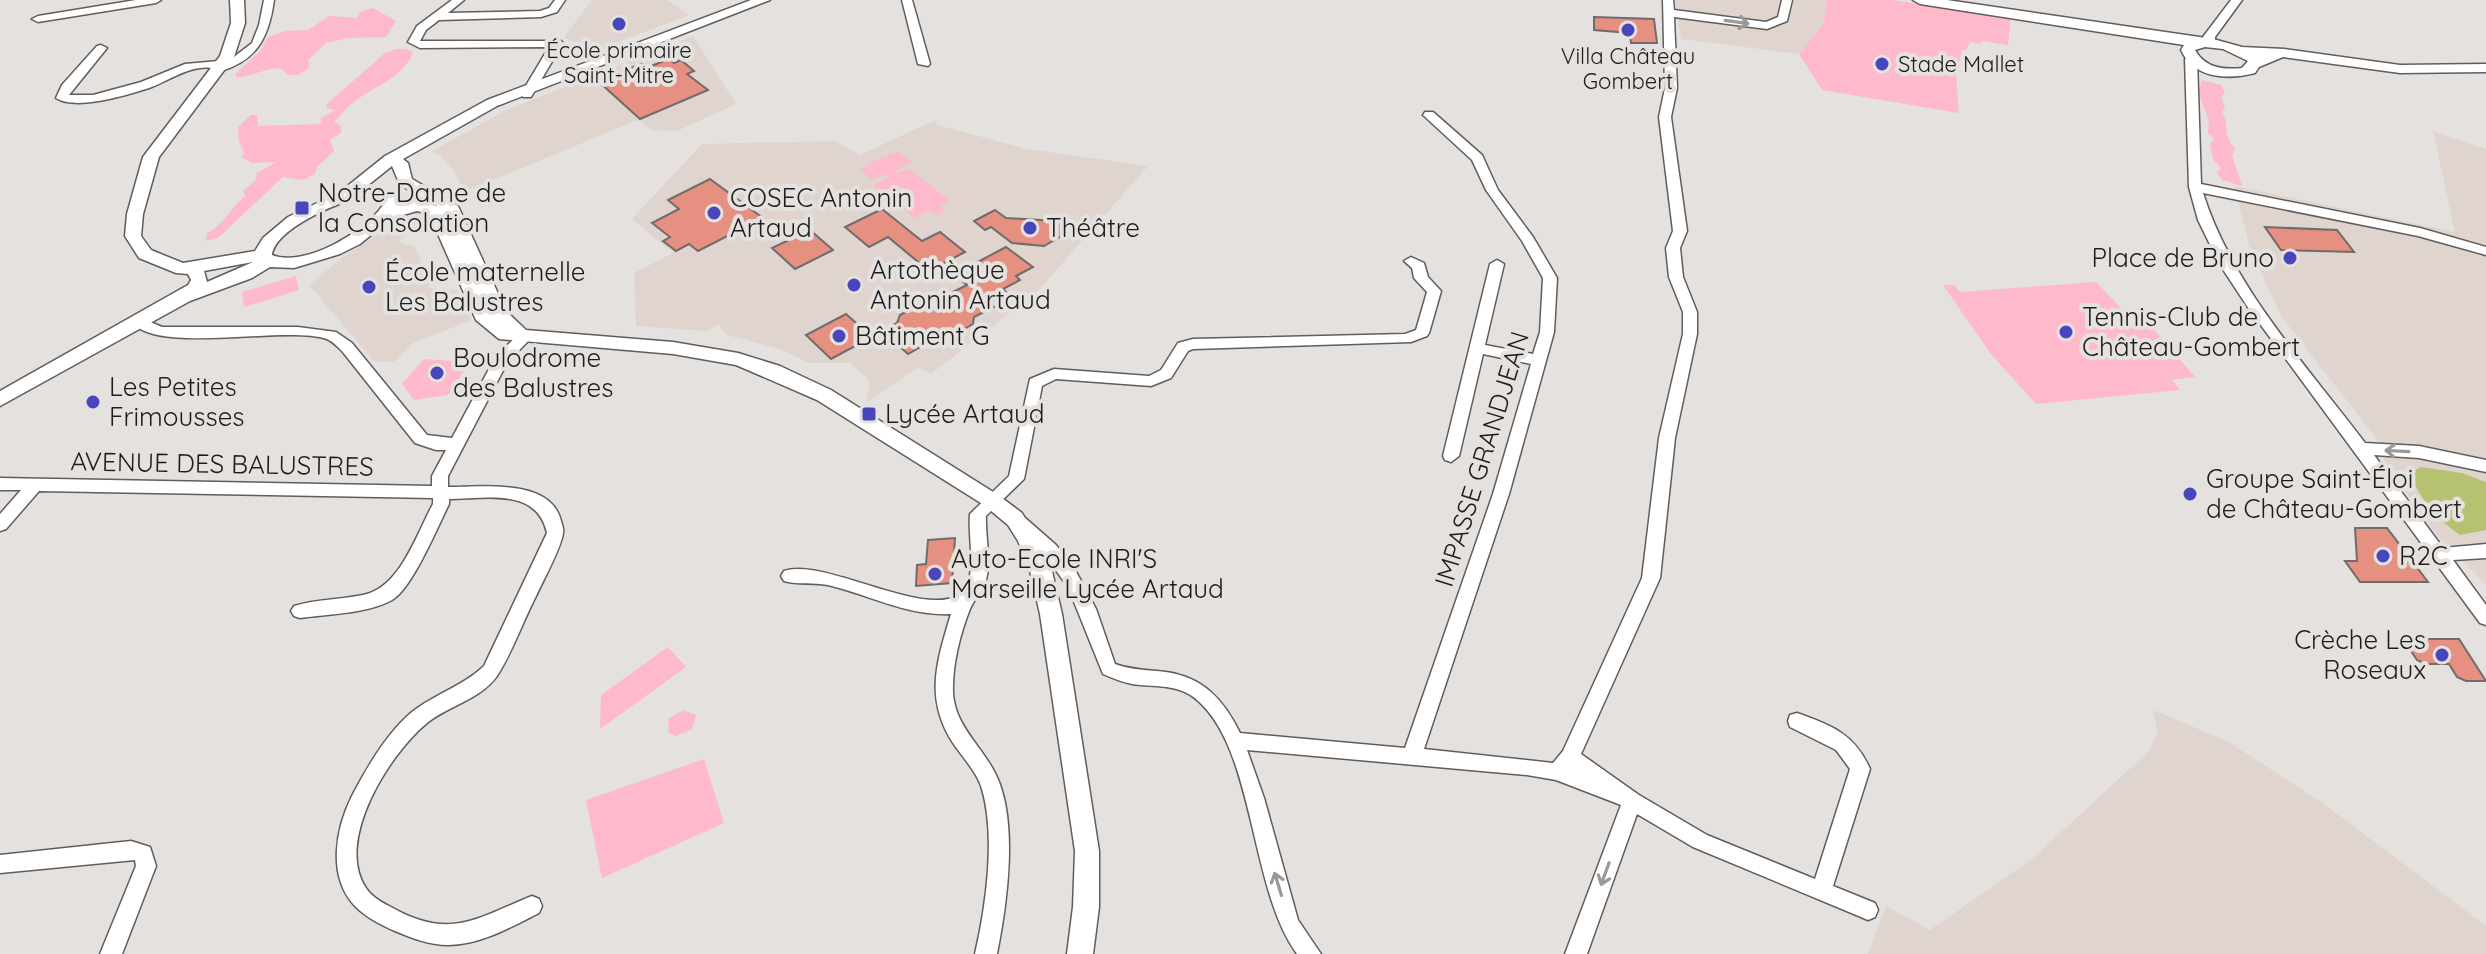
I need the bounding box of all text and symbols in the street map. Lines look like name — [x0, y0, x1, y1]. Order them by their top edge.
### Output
marker: École primaire Saint-Mitre — [610, 15, 628, 33]
one-way arrow — [1724, 15, 1749, 30]
marker: Villa Château Gombert — [1619, 21, 1637, 39]
place label: École primaire Saint-Mitre — [546, 36, 692, 89]
place label: Villa Château Gombert — [1561, 42, 1695, 95]
place label: Stade Mallet — [1898, 50, 2024, 78]
marker: Stade Mallet — [1873, 55, 1891, 73]
place label: Notre-Dame de la Consolation — [318, 176, 506, 239]
place label: COSEC Antonin Artaud — [730, 181, 912, 244]
marker: Notre-Dame de la Consolation — [293, 199, 311, 217]
marker: COSEC Antonin Artaud — [705, 204, 723, 222]
place label: Théâtre — [1046, 211, 1140, 244]
marker: Théâtre — [1021, 219, 1039, 237]
place label: Place de Bruno — [2092, 241, 2274, 274]
marker: Place de Bruno — [2281, 249, 2299, 267]
place label: Artothèque Antonin Artaud — [870, 253, 1051, 316]
place label: École maternelle Les Balustres — [385, 255, 585, 318]
marker: Artothèque Antonin Artaud — [845, 276, 863, 294]
marker: École maternelle Les Balustres — [360, 278, 378, 296]
place label: Tennis-Club de Château-Gombert — [2082, 300, 2300, 363]
place label: Bâtiment G — [855, 319, 989, 352]
marker: Tennis-Club de Château-Gombert — [2057, 323, 2075, 341]
marker: Bâtiment G — [830, 327, 848, 345]
street label: IMPASSE GRANDJEAN — [1427, 327, 1536, 591]
place label: Boulodrome des Balustres — [453, 341, 613, 404]
marker: Boulodrome des Balustres — [428, 364, 446, 382]
place label: Les Petites Frimousses — [109, 370, 245, 433]
marker: Les Petites Frimousses — [84, 393, 102, 411]
place label: Lycée Artaud — [885, 397, 1045, 430]
marker: Lycée Artaud — [860, 405, 878, 423]
one-way arrow — [2384, 443, 2411, 458]
street label: AVENUE DES BALUSTRES — [70, 444, 374, 483]
place label: Groupe Saint-Éloi de Château-Gombert — [2206, 462, 2462, 525]
marker: Groupe Saint-Éloi de Château-Gombert — [2181, 485, 2199, 503]
place label: R2C — [2399, 539, 2448, 572]
place label: Auto-Ecole INRI'S Marseille Lycée Artaud — [951, 542, 1224, 605]
marker: R2C — [2374, 547, 2392, 565]
marker: Auto-Ecole INRI'S Marseille Lycée Artaud — [926, 565, 944, 583]
place label: Crèche Les Roseaux — [2294, 623, 2426, 686]
marker: Crèche Les Roseaux — [2433, 646, 2451, 664]
one-way arrow — [1597, 862, 1611, 886]
one-way arrow — [1270, 872, 1285, 898]

